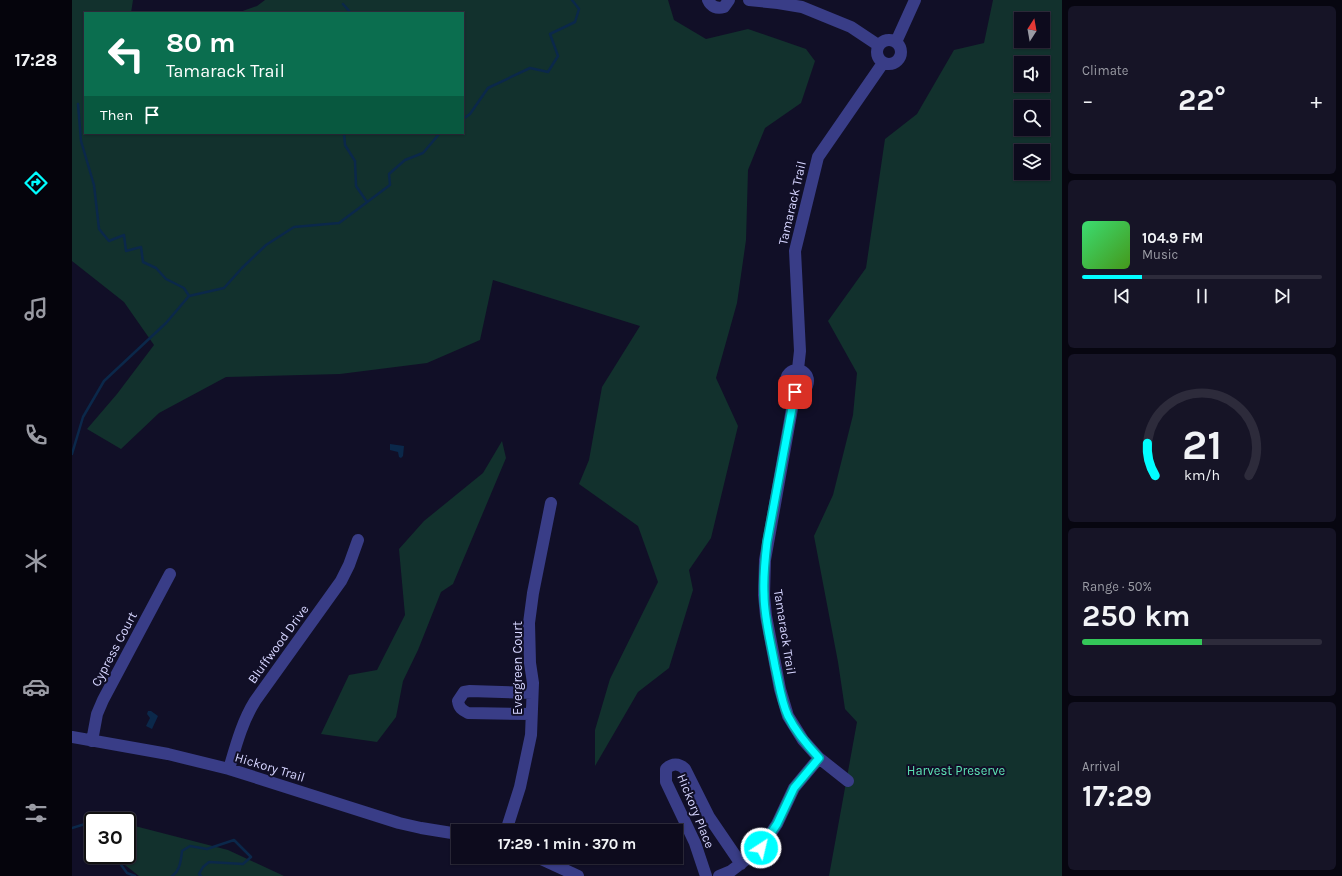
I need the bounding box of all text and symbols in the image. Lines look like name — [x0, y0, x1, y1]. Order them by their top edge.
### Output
north arrow — [1014, 12, 1050, 48]
map controls — [1014, 12, 1050, 180]
text: 80 m — [166, 26, 235, 59]
icon: left — [100, 28, 152, 80]
text: 17:28 — [15, 49, 57, 71]
button: sound — [1014, 56, 1050, 92]
text: Tamarack Trail — [166, 60, 285, 82]
text: Climate — [1082, 63, 1128, 78]
text: 22° — [1178, 82, 1226, 118]
text: − — [1082, 88, 1094, 114]
text: + — [1310, 88, 1322, 114]
button: search — [1014, 100, 1050, 136]
icon: arrive — [141, 104, 163, 126]
text: Then — [100, 106, 133, 124]
button: layers — [1014, 144, 1050, 180]
street label: Tamarack Trail — [775, 160, 809, 246]
icon: directions — [22, 169, 50, 197]
text: 104.9 FM — [1142, 229, 1203, 247]
text: Music — [1142, 247, 1178, 262]
icon: previous — [1111, 285, 1133, 307]
icon: pause — [1191, 285, 1213, 307]
icon: next — [1271, 285, 1293, 307]
icon: music — [22, 295, 50, 323]
pin — [778, 375, 812, 409]
icon: arrive — [784, 381, 806, 403]
icon: phone — [22, 421, 50, 449]
text: 21 — [1182, 421, 1222, 469]
text: km/h — [1184, 467, 1220, 484]
icon: climate — [22, 547, 50, 575]
text: Range · 50% — [1082, 579, 1152, 594]
street label: Tamarack Trail — [771, 588, 799, 676]
text: 250 km — [1082, 598, 1190, 634]
street label: Bluffwood Drive — [245, 602, 312, 686]
street label: Cypress Court — [88, 609, 140, 689]
street label: Evergreen Court — [510, 621, 525, 715]
icon: car — [22, 673, 50, 701]
street label: Hickory Trail — [233, 749, 307, 785]
text: Arrival — [1082, 759, 1120, 774]
park label: Harvest Preserve — [907, 763, 1006, 778]
street label: Hickory Place — [674, 772, 718, 851]
text: 17:29 — [1082, 778, 1152, 814]
icon: filters — [22, 799, 50, 827]
speed limit sign: 30 — [84, 812, 136, 864]
position arrow — [740, 827, 782, 869]
text: 17:29 · 1 min · 370 m — [498, 835, 636, 853]

